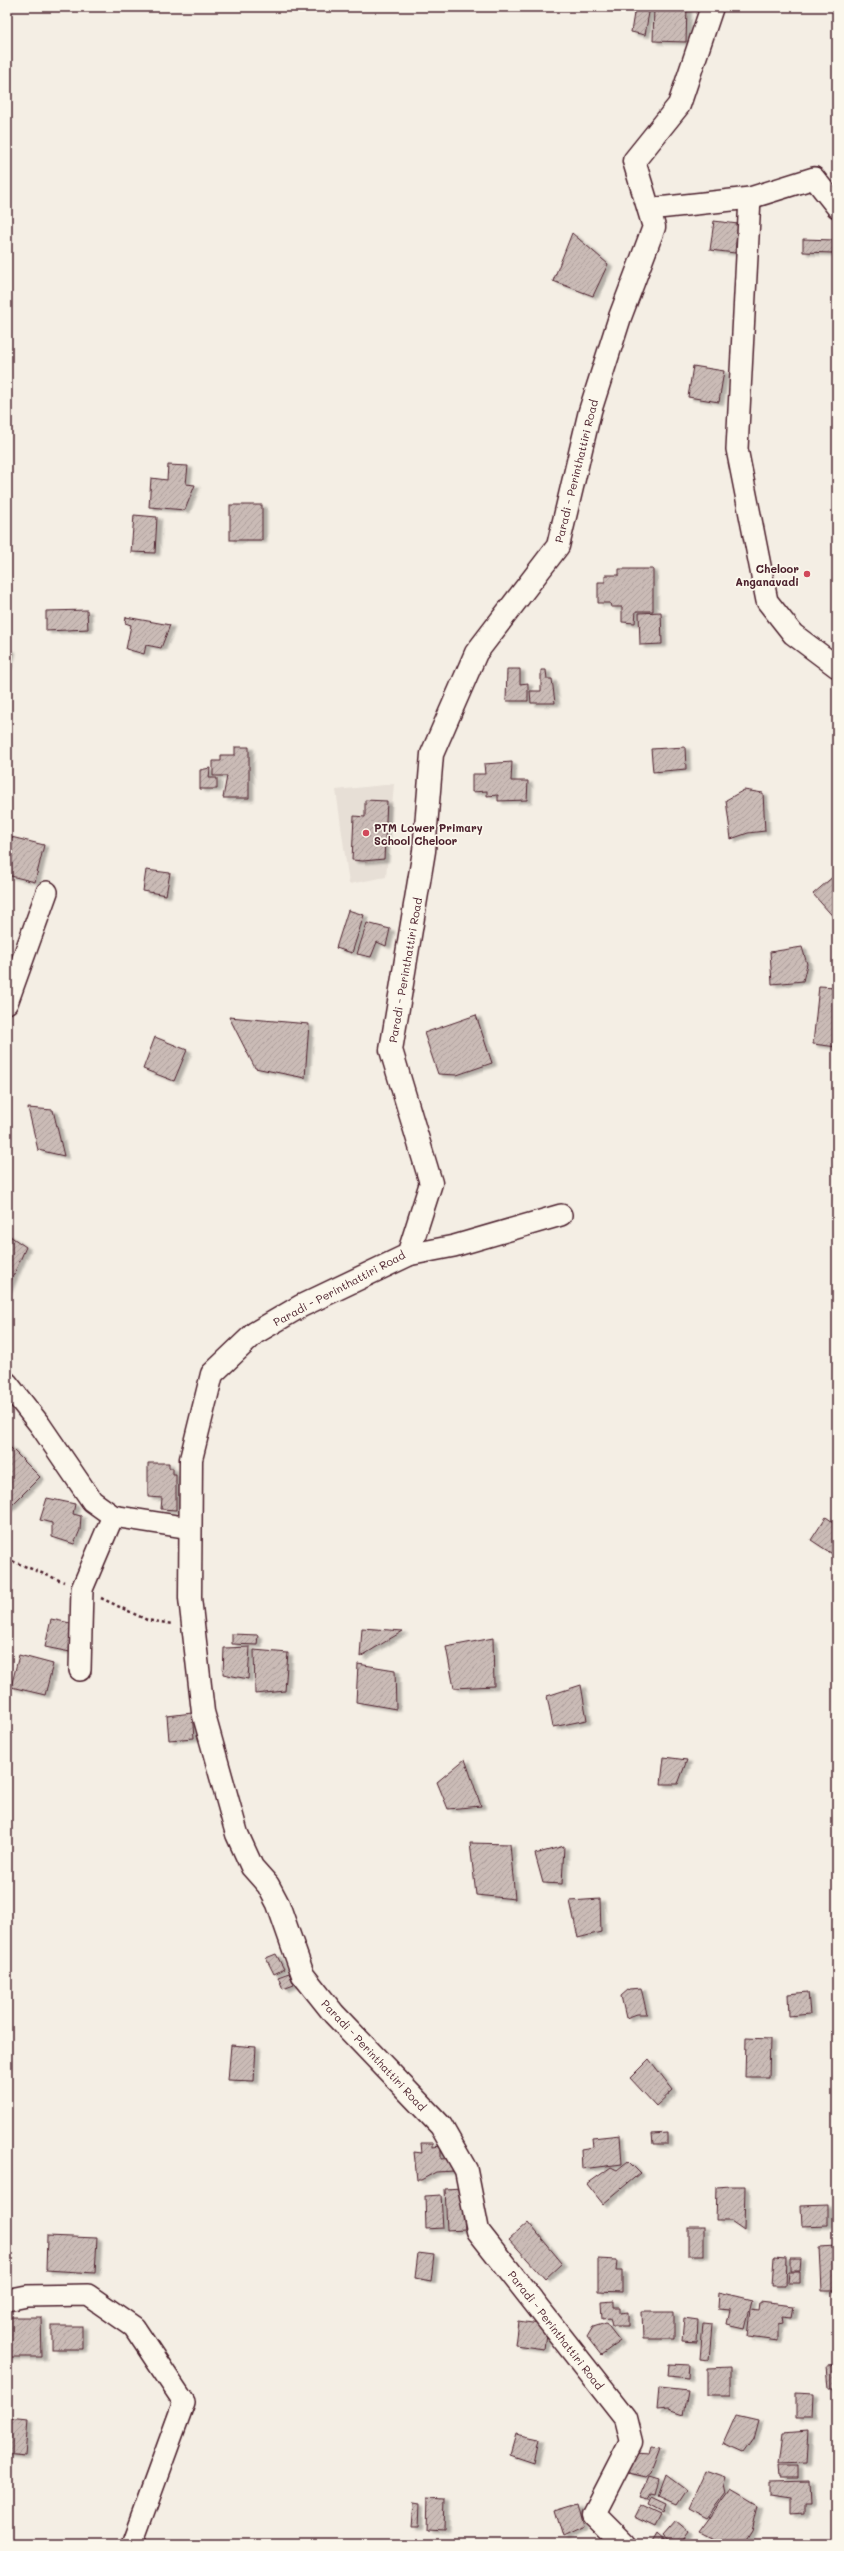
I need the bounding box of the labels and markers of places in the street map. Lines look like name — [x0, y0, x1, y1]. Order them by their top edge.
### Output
place label: Cheloor Anganavadi — [735, 561, 799, 589]
marker: Cheloor Anganavadi — [802, 569, 812, 579]
place label: PTM Lower Primary School Cheloor — [374, 820, 483, 848]
marker: PTM Lower Primary School Cheloor — [361, 828, 371, 838]

